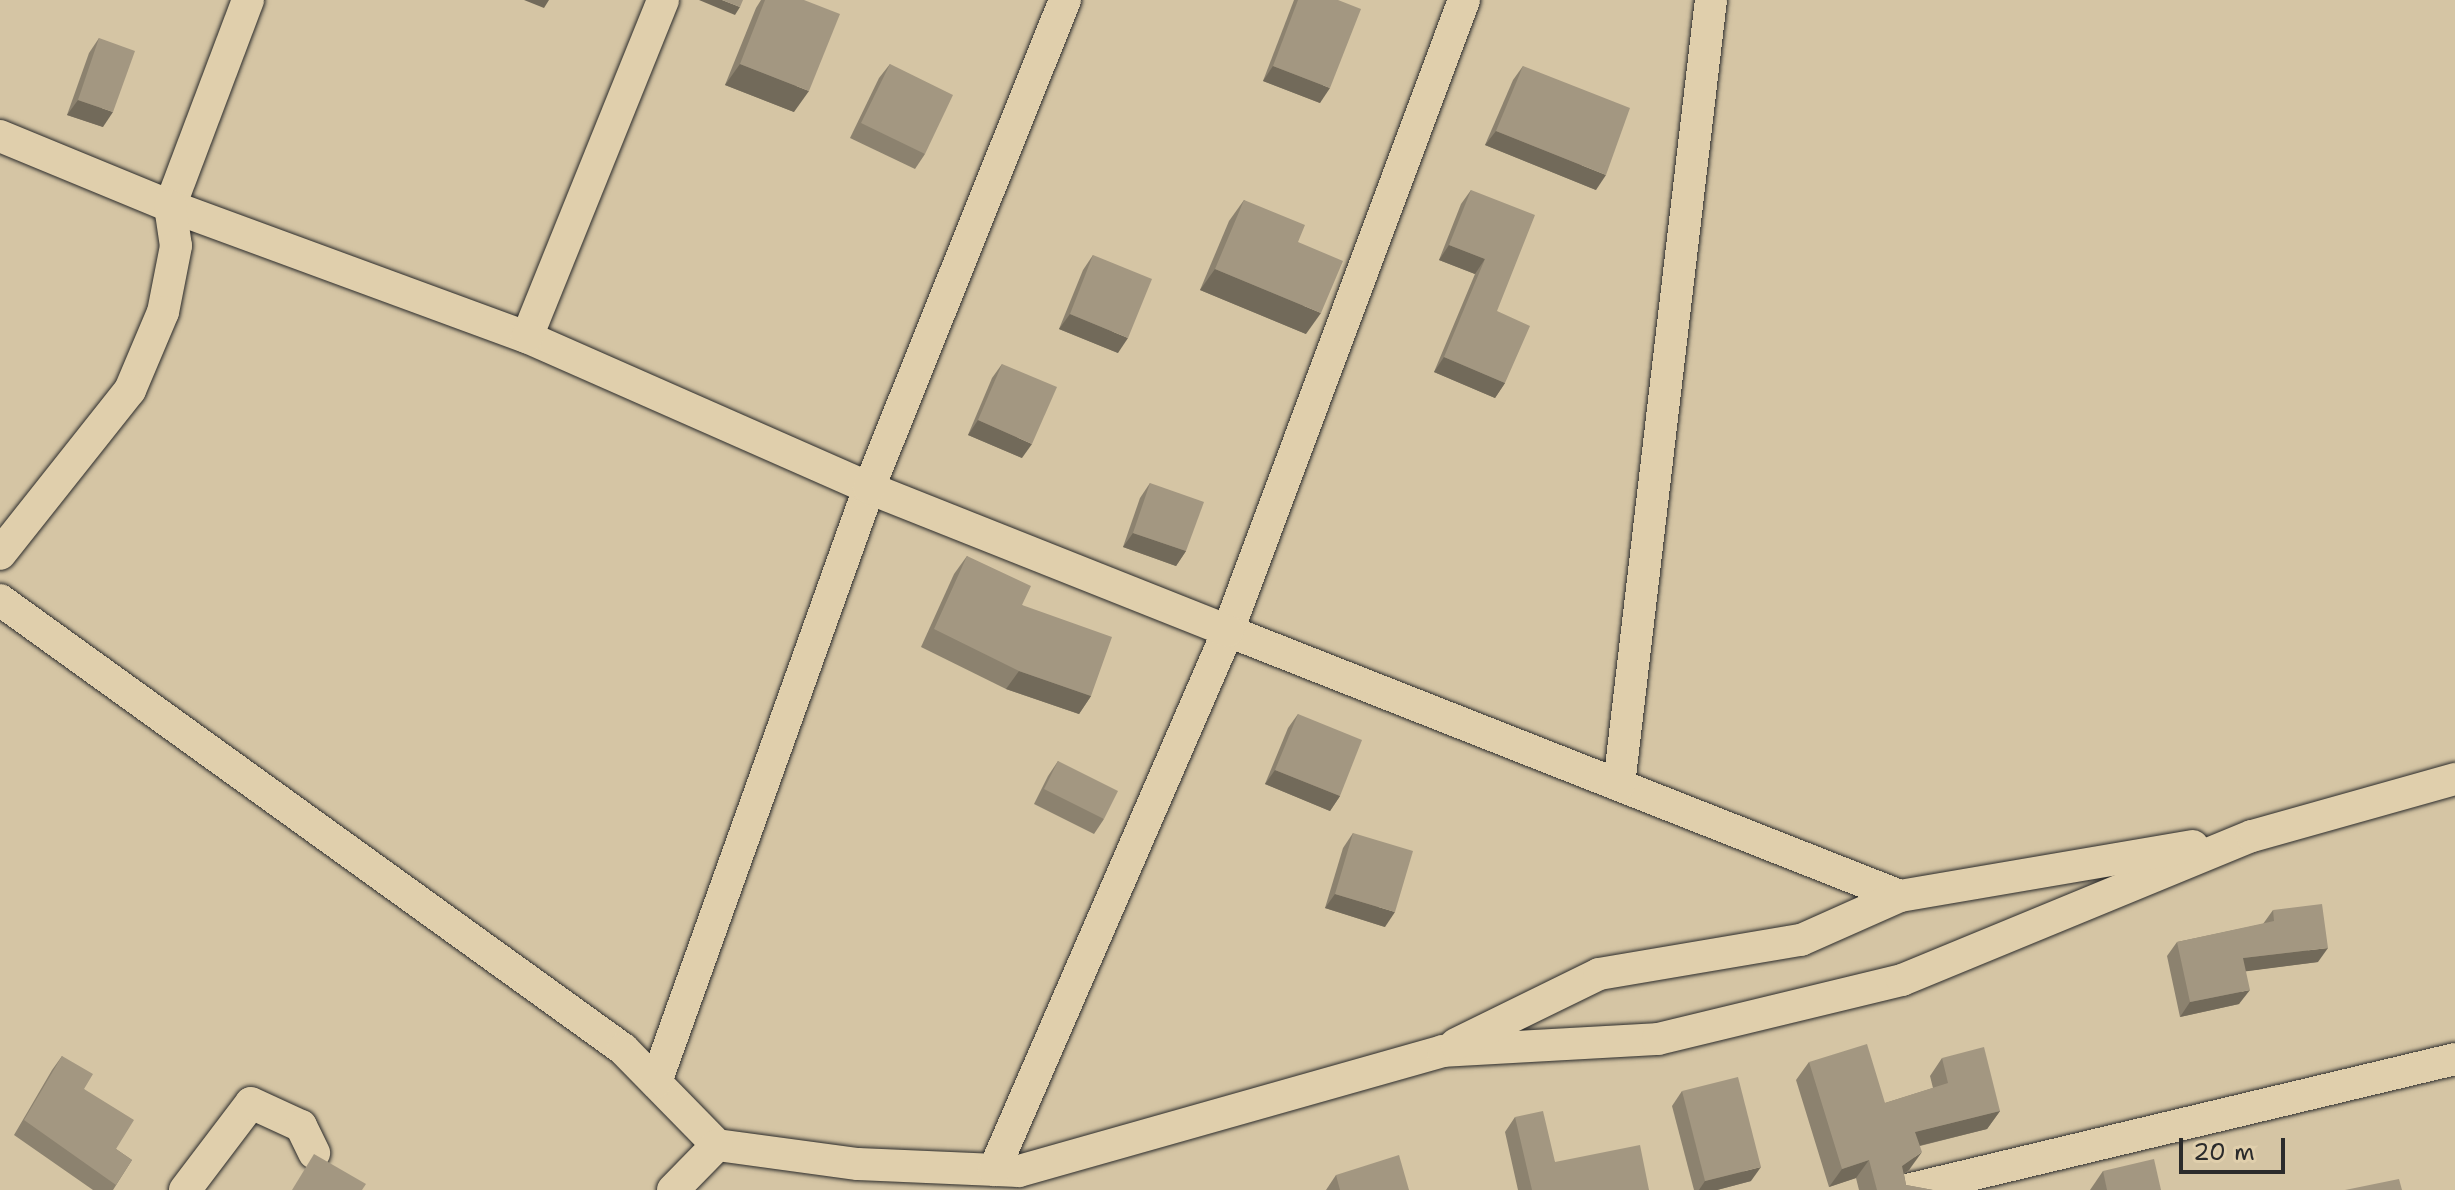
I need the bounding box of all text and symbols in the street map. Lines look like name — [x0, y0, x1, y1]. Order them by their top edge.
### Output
scale bar — [2183, 1122, 2289, 1172]
text: 20 m — [2193, 1136, 2255, 1168]

